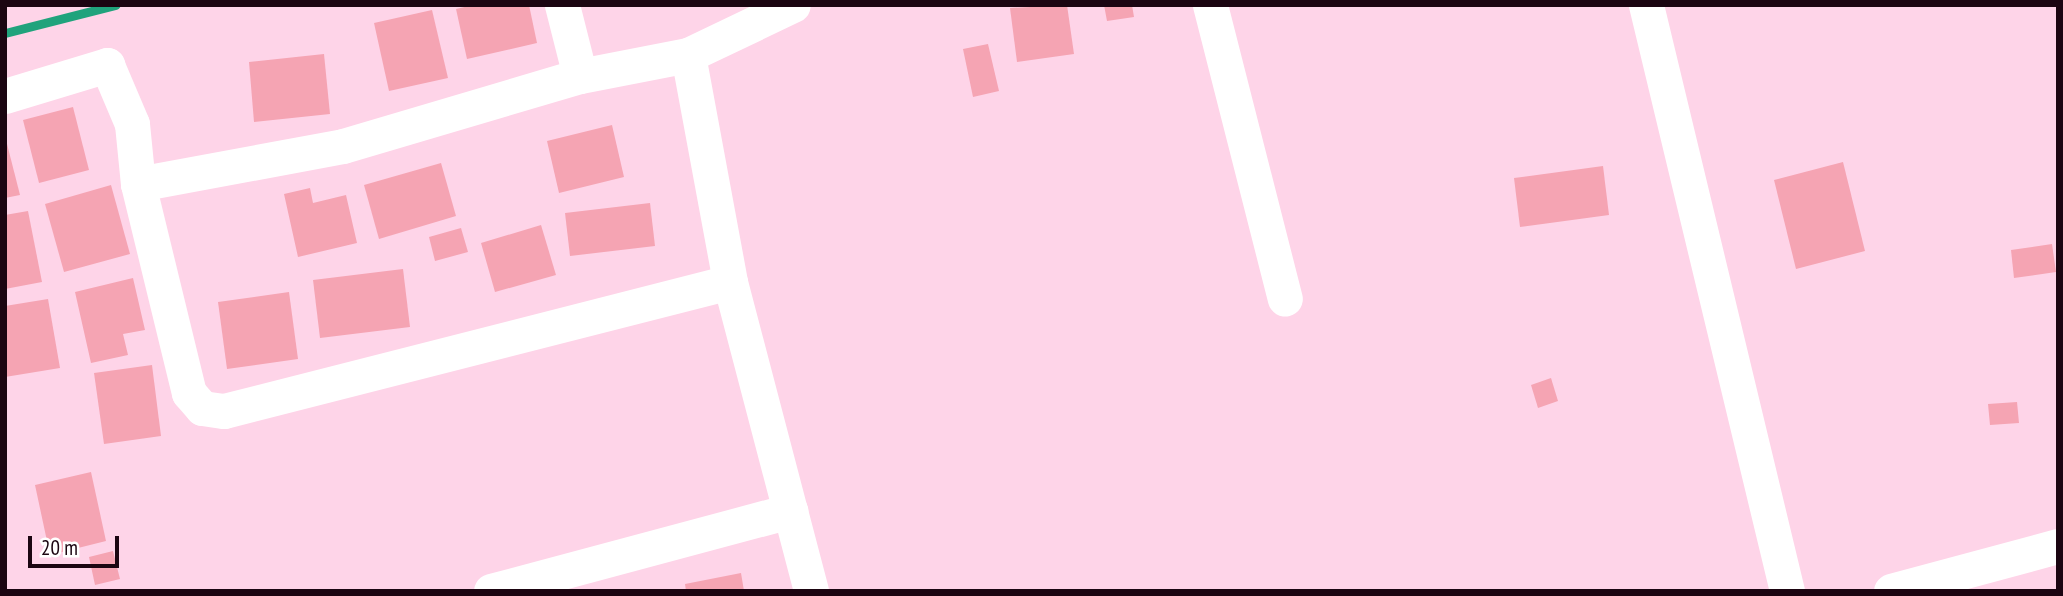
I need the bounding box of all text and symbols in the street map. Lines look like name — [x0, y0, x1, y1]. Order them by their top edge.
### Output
scale bar — [32, 522, 122, 566]
text: 20 m — [41, 534, 78, 561]

